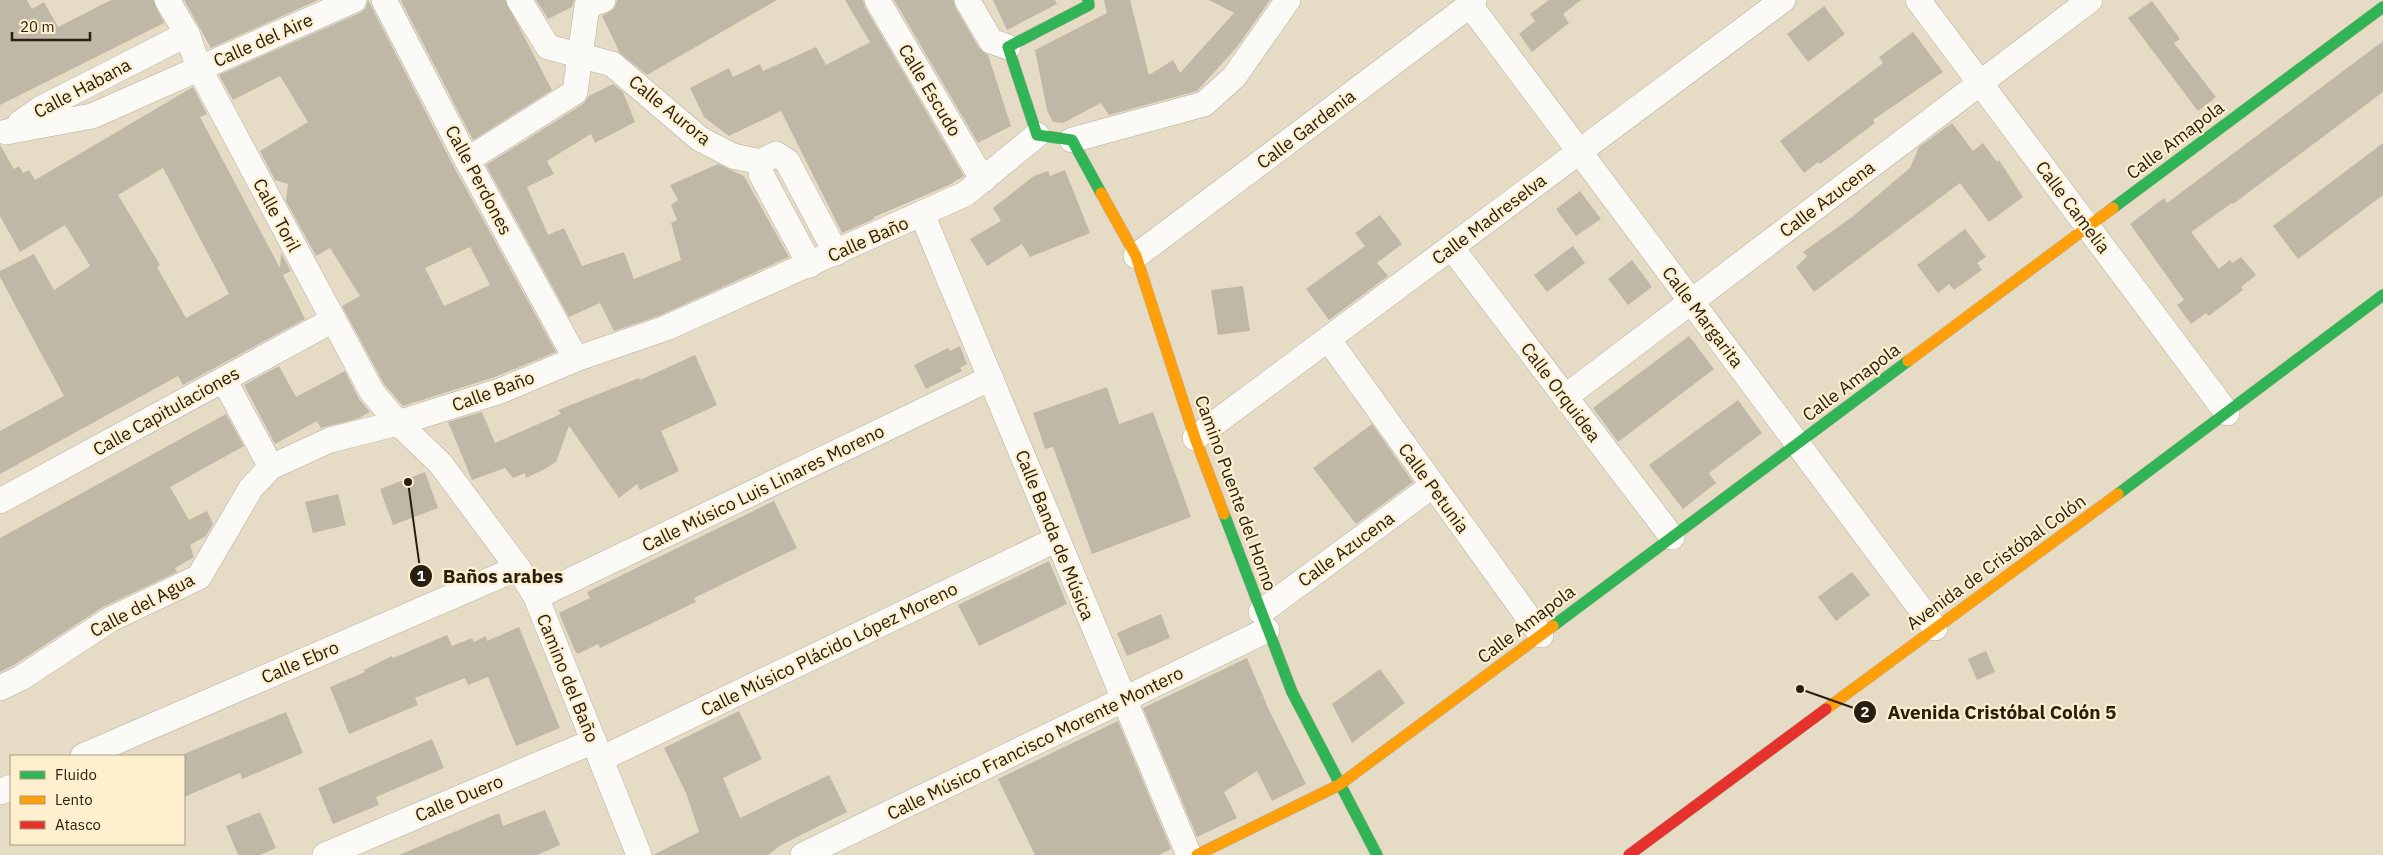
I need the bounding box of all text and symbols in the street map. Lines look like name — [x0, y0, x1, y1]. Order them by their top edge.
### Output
street label: Calle del Aire — [210, 8, 316, 72]
scale bar — [12, 10, 90, 42]
text: 20 m — [20, 17, 55, 36]
street label: Calle Escudo — [893, 40, 967, 140]
street label: Calle Habana — [29, 53, 135, 123]
street label: Calle Aurora — [624, 70, 716, 150]
street label: Calle Gardenia — [1252, 84, 1360, 174]
street label: Calle Amapola — [2122, 96, 2229, 184]
street label: Calle Perdones — [440, 121, 518, 239]
street label: Calle Azucena — [1775, 155, 1880, 242]
street label: Calle Camelia — [2031, 156, 2116, 258]
street label: Calle Madreselva — [1427, 168, 1551, 270]
street label: Calle Toril — [248, 174, 306, 256]
street label: Calle Baño — [824, 211, 912, 267]
street label: Calle Margarita — [1657, 262, 1749, 373]
street label: Calle Orquidea — [1516, 338, 1606, 447]
street label: Calle Amapola — [1798, 338, 1905, 426]
street label: Calle Capitulaciones — [89, 361, 243, 461]
street label: Calle Baño — [449, 365, 537, 417]
street label: Camino Puente del Horno — [1190, 392, 1282, 594]
street label: Calle Músico Luis Linares Moreno — [638, 419, 888, 557]
street label: Calle Petunia — [1394, 438, 1475, 538]
street label: Calle Banda de Música — [1010, 446, 1100, 624]
street label: Avenida de Cristóbal Colón — [1902, 489, 2090, 635]
street label: Calle Azucena — [1293, 506, 1399, 592]
callout: Baños arabes — [408, 559, 574, 593]
text: Baños arabes — [443, 564, 563, 588]
text: 1 — [416, 566, 426, 585]
street label: Calle del Agua — [86, 568, 198, 642]
street label: Calle Músico Plácido López Moreno — [697, 577, 961, 721]
street label: Calle Amapola — [1473, 580, 1580, 668]
street label: Camino del Baño — [532, 610, 604, 746]
street label: Calle Ebro — [258, 635, 342, 689]
street label: Calle Músico Francisco Morente Montero — [883, 661, 1187, 825]
callout: Avenida Cristóbal Colón 5 — [1852, 695, 2126, 729]
text: Avenida Cristóbal Colón 5 — [1888, 700, 2117, 724]
text: 2 — [1860, 702, 1870, 721]
legend — [10, 755, 185, 845]
text: Fluido — [55, 765, 97, 784]
street label: Calle Duero — [412, 769, 506, 827]
text: Lento — [55, 790, 93, 809]
text: Atasco — [55, 815, 101, 834]

